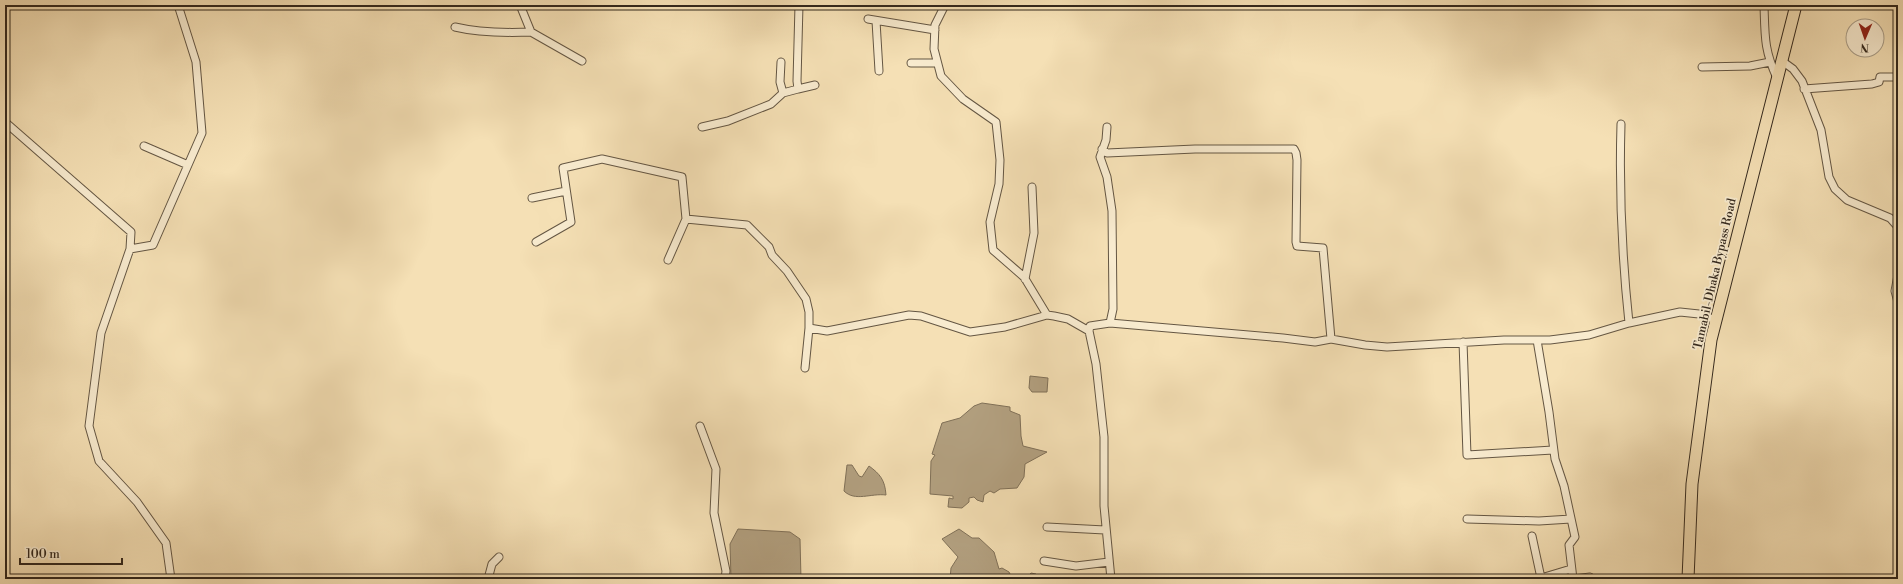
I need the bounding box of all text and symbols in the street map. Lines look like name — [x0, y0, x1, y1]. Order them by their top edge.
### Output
north arrow — [1845, 18, 1885, 58]
text: N — [1860, 40, 1869, 54]
street label: Tamabil-Dhaka Bypass Road — [1690, 197, 1740, 351]
scale bar — [20, 540, 122, 566]
text: 100 m — [26, 547, 60, 562]

